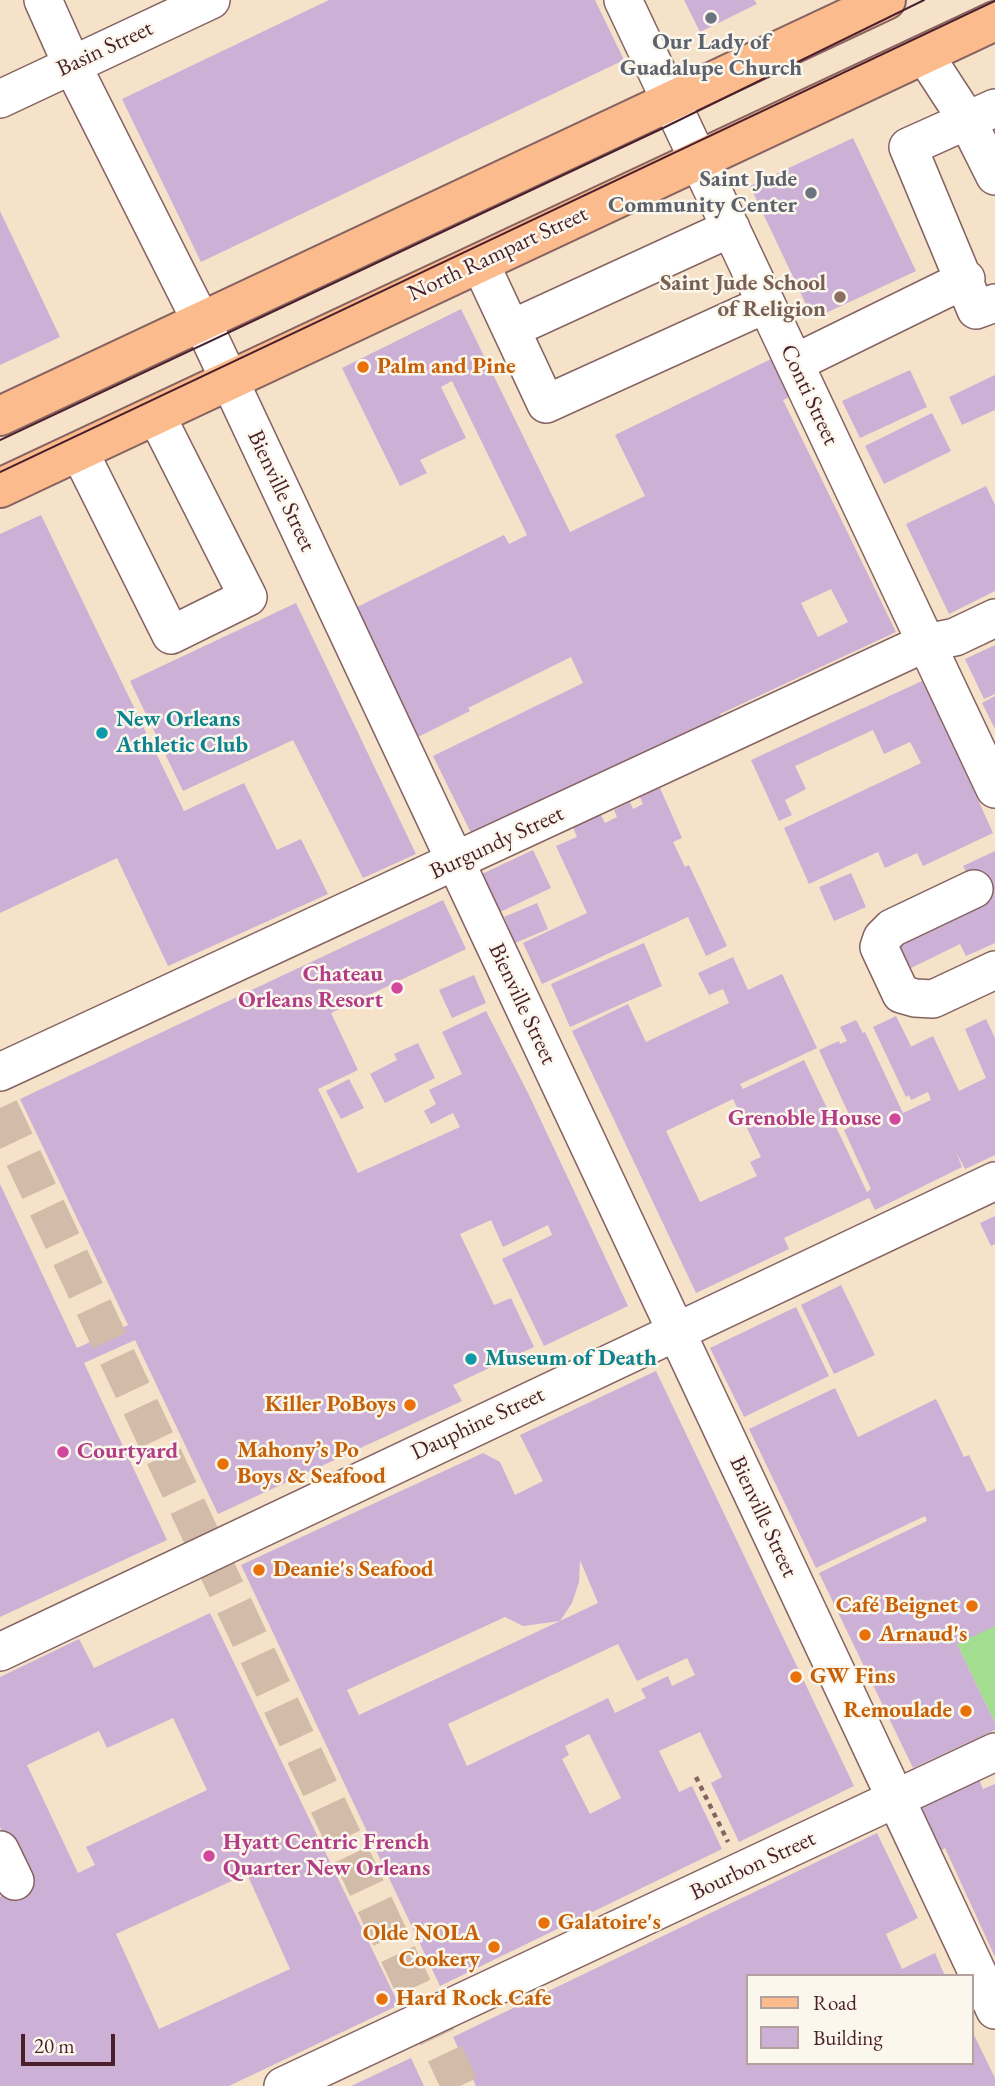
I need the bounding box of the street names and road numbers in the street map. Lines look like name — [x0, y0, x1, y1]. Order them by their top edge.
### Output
street label: Basin Street — [52, 15, 158, 83]
street label: North Rampart Street — [404, 200, 592, 308]
street label: Conti Street — [774, 340, 844, 450]
street label: Bienville Street — [241, 426, 321, 556]
street label: Burgundy Street — [426, 800, 568, 886]
street label: Bienville Street — [482, 939, 562, 1069]
street label: Dauphine Street — [407, 1381, 549, 1467]
street label: Bienville Street — [723, 1452, 803, 1582]
street label: Bourbon Street — [686, 1825, 820, 1907]

